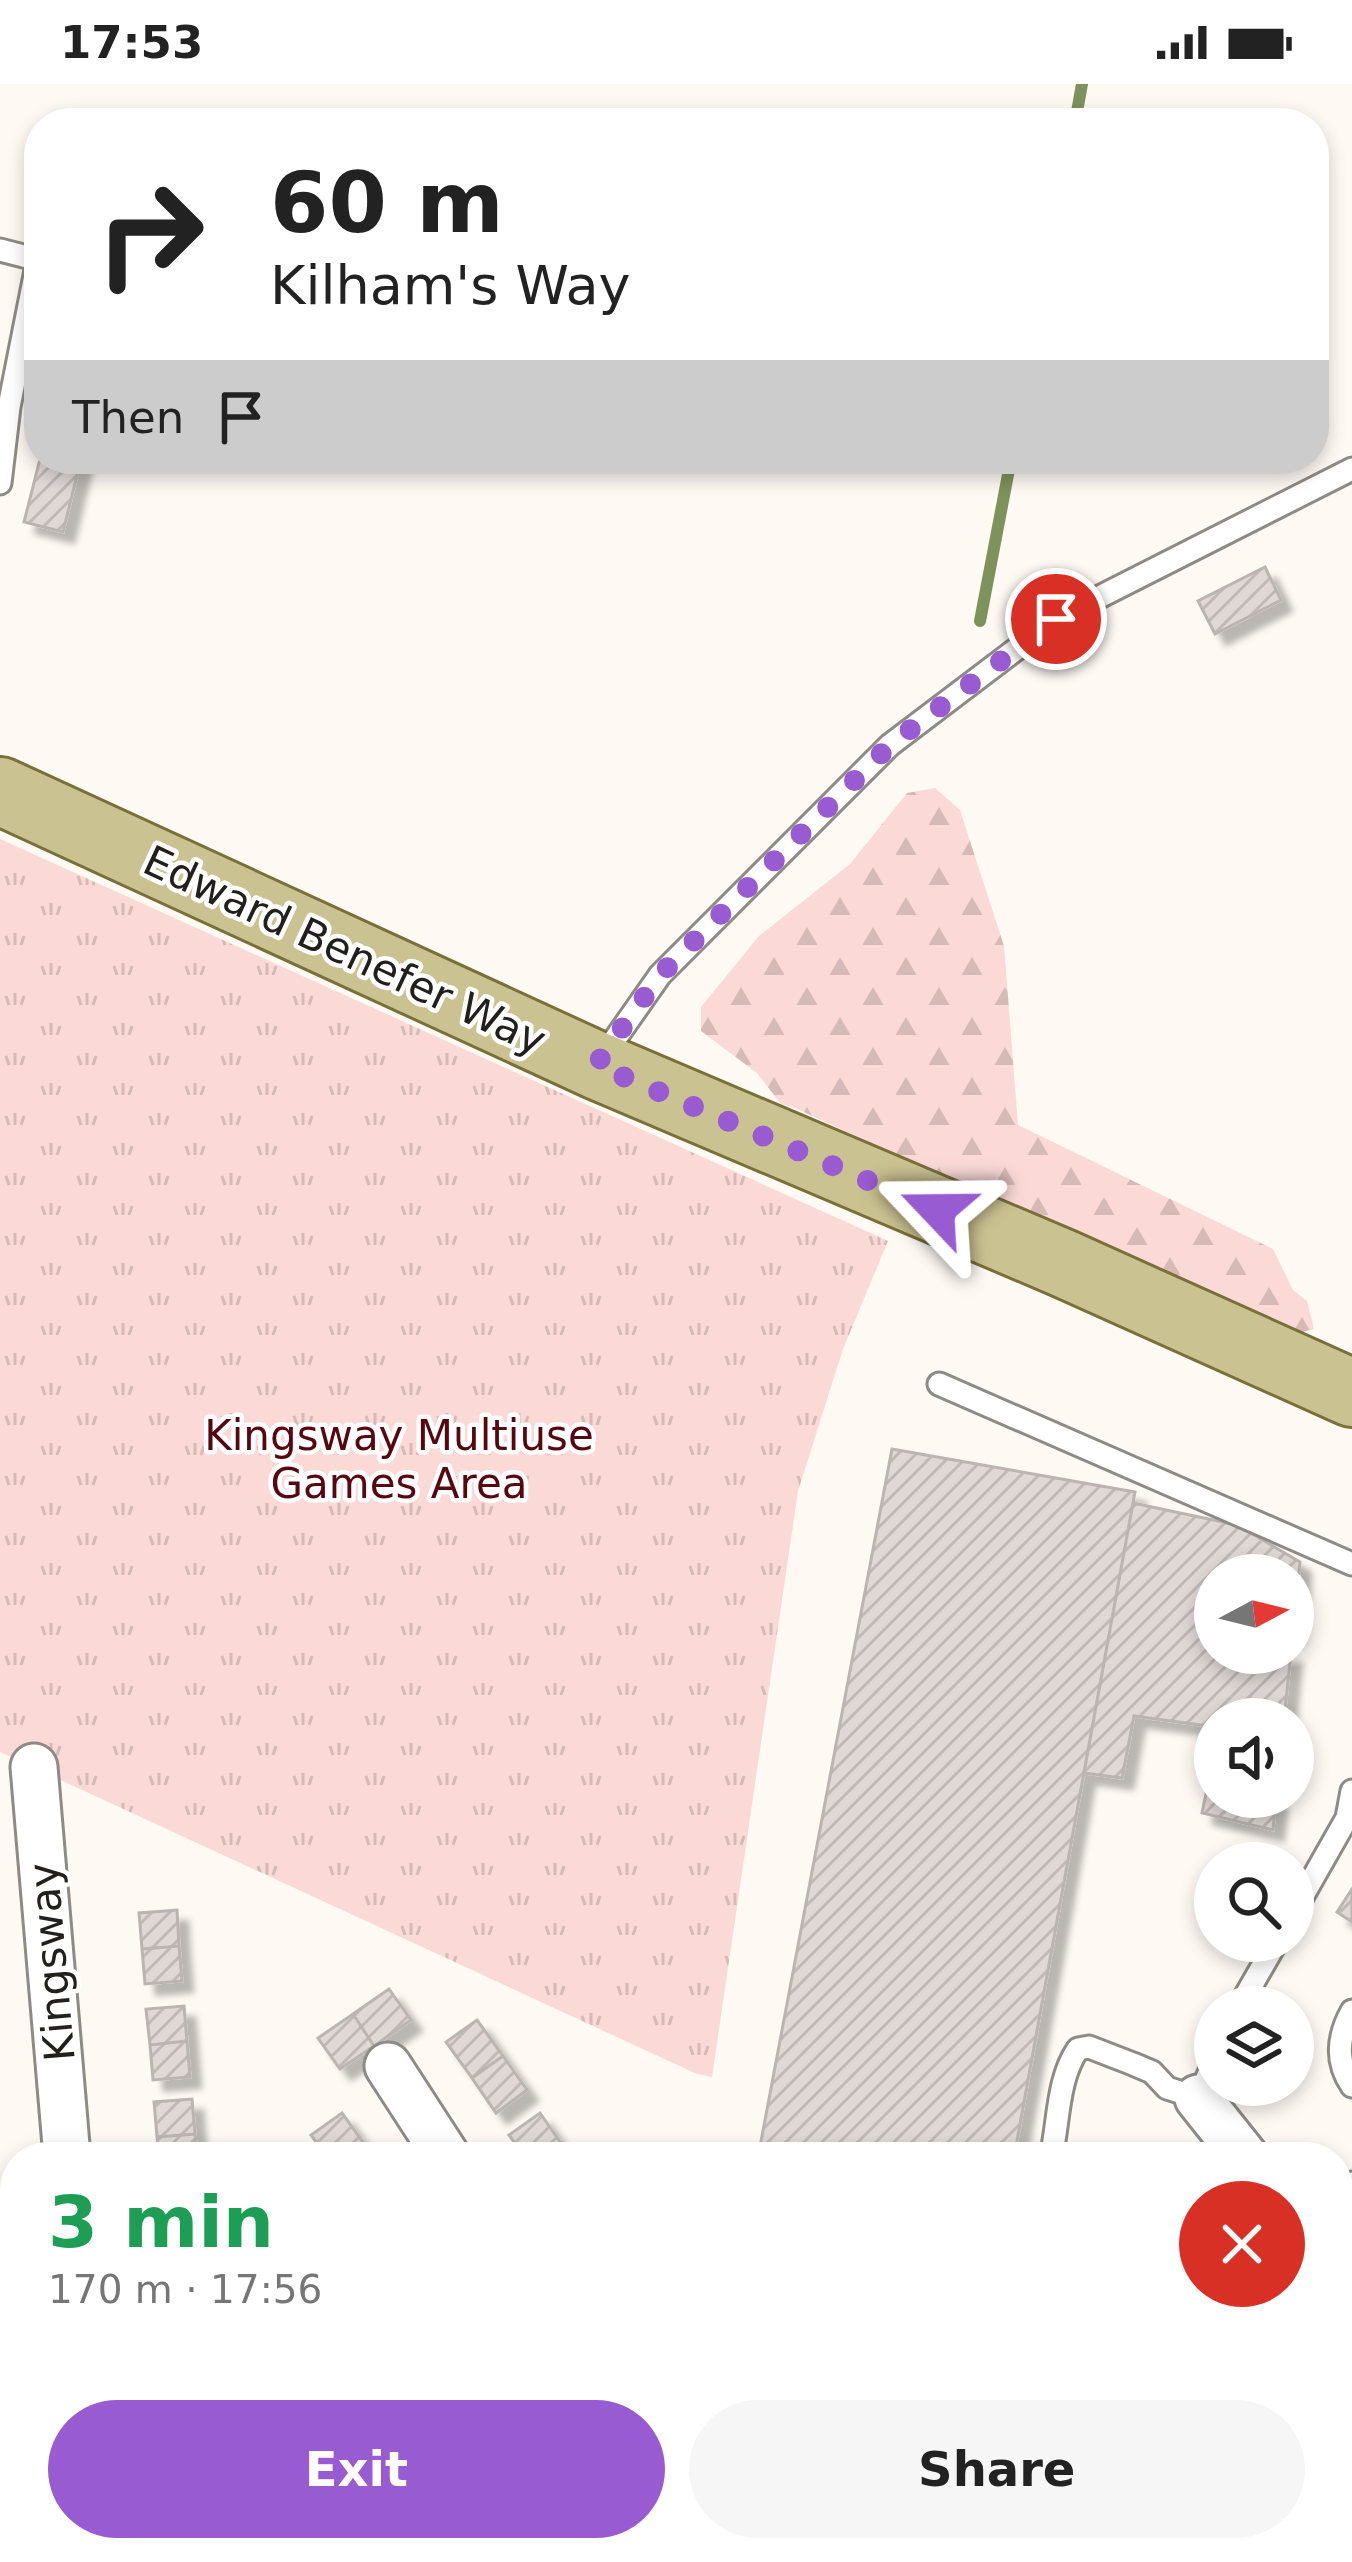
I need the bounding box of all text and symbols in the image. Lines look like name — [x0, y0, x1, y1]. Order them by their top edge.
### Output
text: 17:53 — [60, 16, 203, 69]
text: 60 m — [270, 154, 504, 252]
icon: right — [72, 156, 228, 312]
text: Kilham's Way — [270, 254, 630, 317]
icon: arrive — [208, 384, 274, 450]
text: Then — [72, 391, 184, 444]
pin — [1005, 568, 1107, 670]
icon: arrive — [1023, 586, 1089, 652]
street label: Edward Benefer Way — [136, 836, 553, 1065]
position arrow — [874, 1147, 1000, 1273]
park label: Kingsway Multiuse Games Area — [204, 1411, 594, 1508]
north arrow — [1194, 1554, 1314, 1674]
map controls — [1194, 1554, 1314, 2106]
button: sound — [1194, 1698, 1314, 1818]
button: search — [1194, 1842, 1314, 1962]
street label: Kingsway — [18, 1861, 85, 2063]
button: layers — [1194, 1986, 1314, 2106]
text: 3 min — [48, 2180, 274, 2264]
button: close — [1179, 2181, 1305, 2307]
text: 170 m · 17:56 — [48, 2267, 322, 2312]
button: Exit — [48, 2400, 665, 2538]
button: Share — [689, 2400, 1305, 2538]

